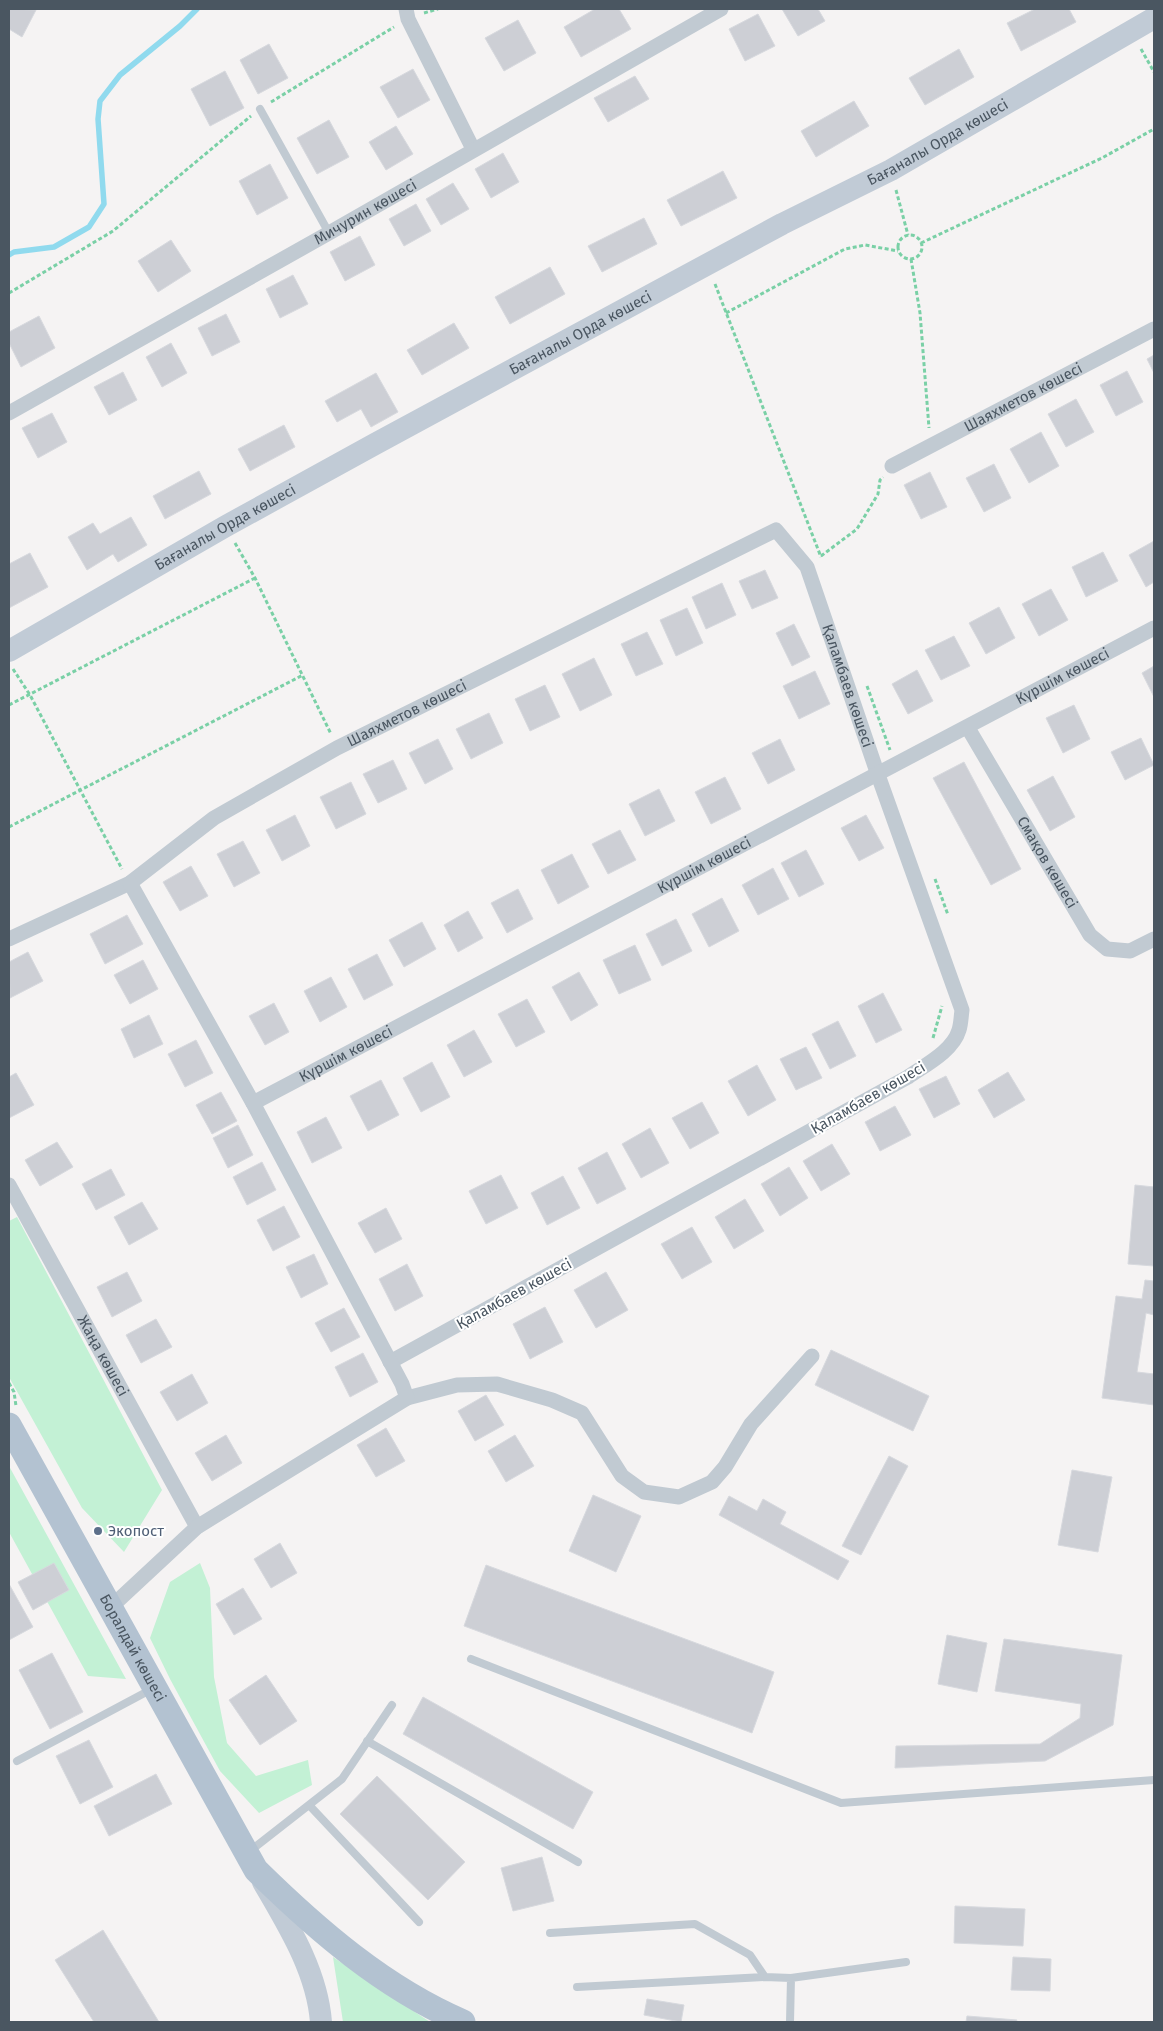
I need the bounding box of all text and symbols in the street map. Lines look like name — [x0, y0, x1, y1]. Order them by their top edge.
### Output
street label: Бағаналы Орда көшесі — [864, 95, 1011, 189]
street label: Мичурин көшесі — [311, 176, 420, 249]
street label: Бағаналы Орда көшесі — [506, 287, 655, 379]
street label: Шаяхметов көшесі — [961, 359, 1085, 436]
street label: Бағаналы Орда көшесі — [151, 480, 299, 574]
street label: Қаламбаев көшесі — [818, 622, 877, 750]
street label: Күршім көшесі — [1013, 644, 1112, 708]
street label: Шаяхметов көшесі — [344, 676, 470, 751]
street label: Смақов көшесі — [1013, 813, 1081, 912]
street label: Күршім көшесі — [654, 833, 754, 897]
street label: Күршім көшесі — [296, 1022, 396, 1086]
street label: Қаламбаев көшесі — [808, 1058, 928, 1138]
street label: Қаламбаев көшесі — [453, 1255, 575, 1333]
street label: Жаңа көшесі — [74, 1312, 132, 1399]
place label: Экопост — [108, 1522, 164, 1540]
marker: Экопост — [92, 1525, 104, 1537]
street label: Боралдай көшесі — [96, 1591, 170, 1705]

